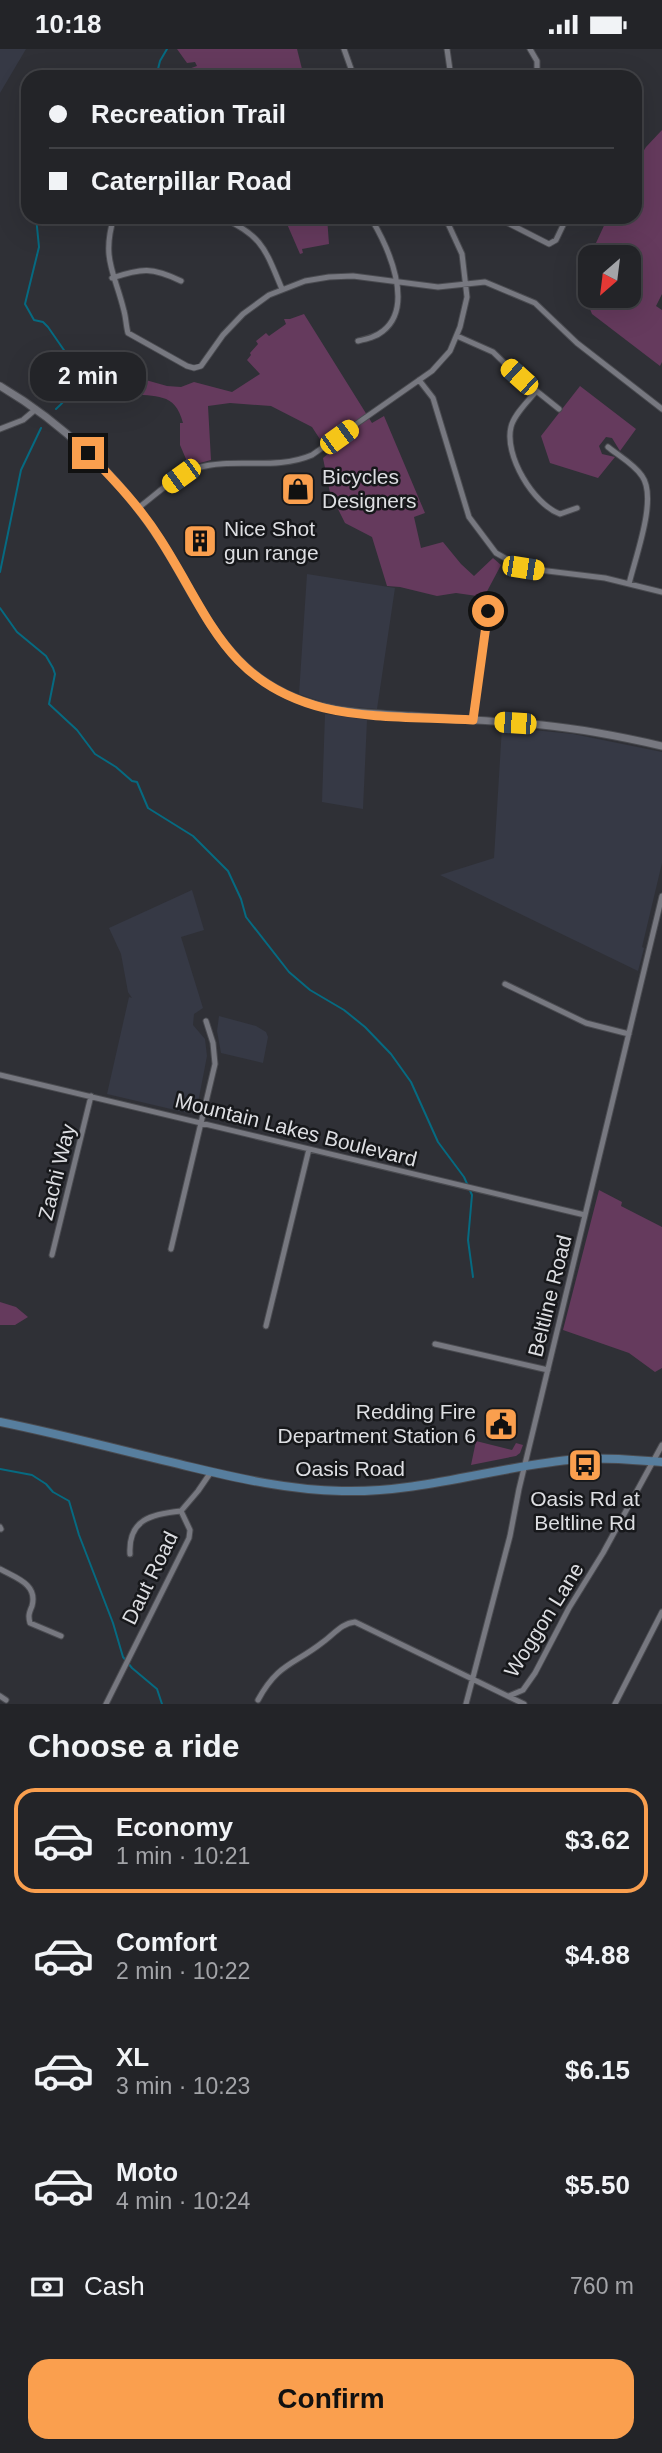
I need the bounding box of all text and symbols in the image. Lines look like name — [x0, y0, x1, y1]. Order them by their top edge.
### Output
text: 10:18 — [35, 9, 102, 39]
text: Recreation Trail — [91, 99, 286, 129]
text: Caterpillar Road — [91, 166, 292, 196]
north arrow — [578, 245, 640, 308]
map controls — [578, 245, 641, 308]
callout: 2 min — [30, 351, 146, 401]
car — [497, 355, 542, 399]
text: 2 min — [58, 363, 118, 389]
car — [316, 416, 363, 458]
route end — [72, 437, 104, 469]
car — [158, 455, 205, 497]
place label: Bicycles Designers — [322, 465, 417, 512]
shop icon: Bicycles Designers — [279, 470, 317, 508]
place label: Nice Shot gun range — [224, 517, 319, 564]
building icon: Nice Shot gun range — [181, 522, 219, 560]
car — [501, 554, 546, 582]
route start — [472, 595, 504, 627]
car — [494, 711, 537, 735]
street label: Mountain Lakes Boulevard — [173, 1088, 420, 1171]
street label: Zachi Way — [33, 1121, 80, 1222]
street label: Beltline Road — [523, 1232, 576, 1359]
place label: Redding Fire Department Station 6 — [278, 1400, 476, 1447]
public building icon: Redding Fire Department Station 6 — [482, 1405, 520, 1443]
bus stop icon: Oasis Rd at Beltline Rd — [566, 1446, 604, 1484]
street label: Oasis Road — [295, 1457, 405, 1480]
place label: Oasis Rd at Beltline Rd — [530, 1487, 640, 1534]
street label: Daut Road — [117, 1528, 182, 1628]
street label: Woggon Lane — [499, 1558, 588, 1681]
text: Choose a ride — [28, 1728, 240, 1764]
icon: car — [32, 1809, 95, 1872]
text: Economy — [116, 1812, 233, 1842]
text: $3.62 — [565, 1825, 630, 1855]
text: 1 min · 10:21 — [116, 1843, 250, 1869]
icon: car — [32, 1924, 95, 1987]
text: Comfort — [116, 1927, 217, 1957]
text: $4.88 — [565, 1940, 630, 1970]
text: 2 min · 10:22 — [116, 1958, 250, 1984]
icon: car — [32, 2039, 95, 2102]
text: XL — [116, 2042, 149, 2072]
text: $6.15 — [565, 2055, 630, 2085]
text: 3 min · 10:23 — [116, 2073, 250, 2099]
icon: car — [32, 2154, 95, 2217]
text: Moto — [116, 2157, 178, 2187]
text: $5.50 — [565, 2170, 630, 2200]
text: 4 min · 10:24 — [116, 2188, 250, 2214]
icon: cash — [28, 2268, 66, 2306]
text: Cash — [84, 2271, 145, 2301]
text: 760 m — [570, 2273, 634, 2299]
button: Confirm — [28, 2359, 634, 2439]

